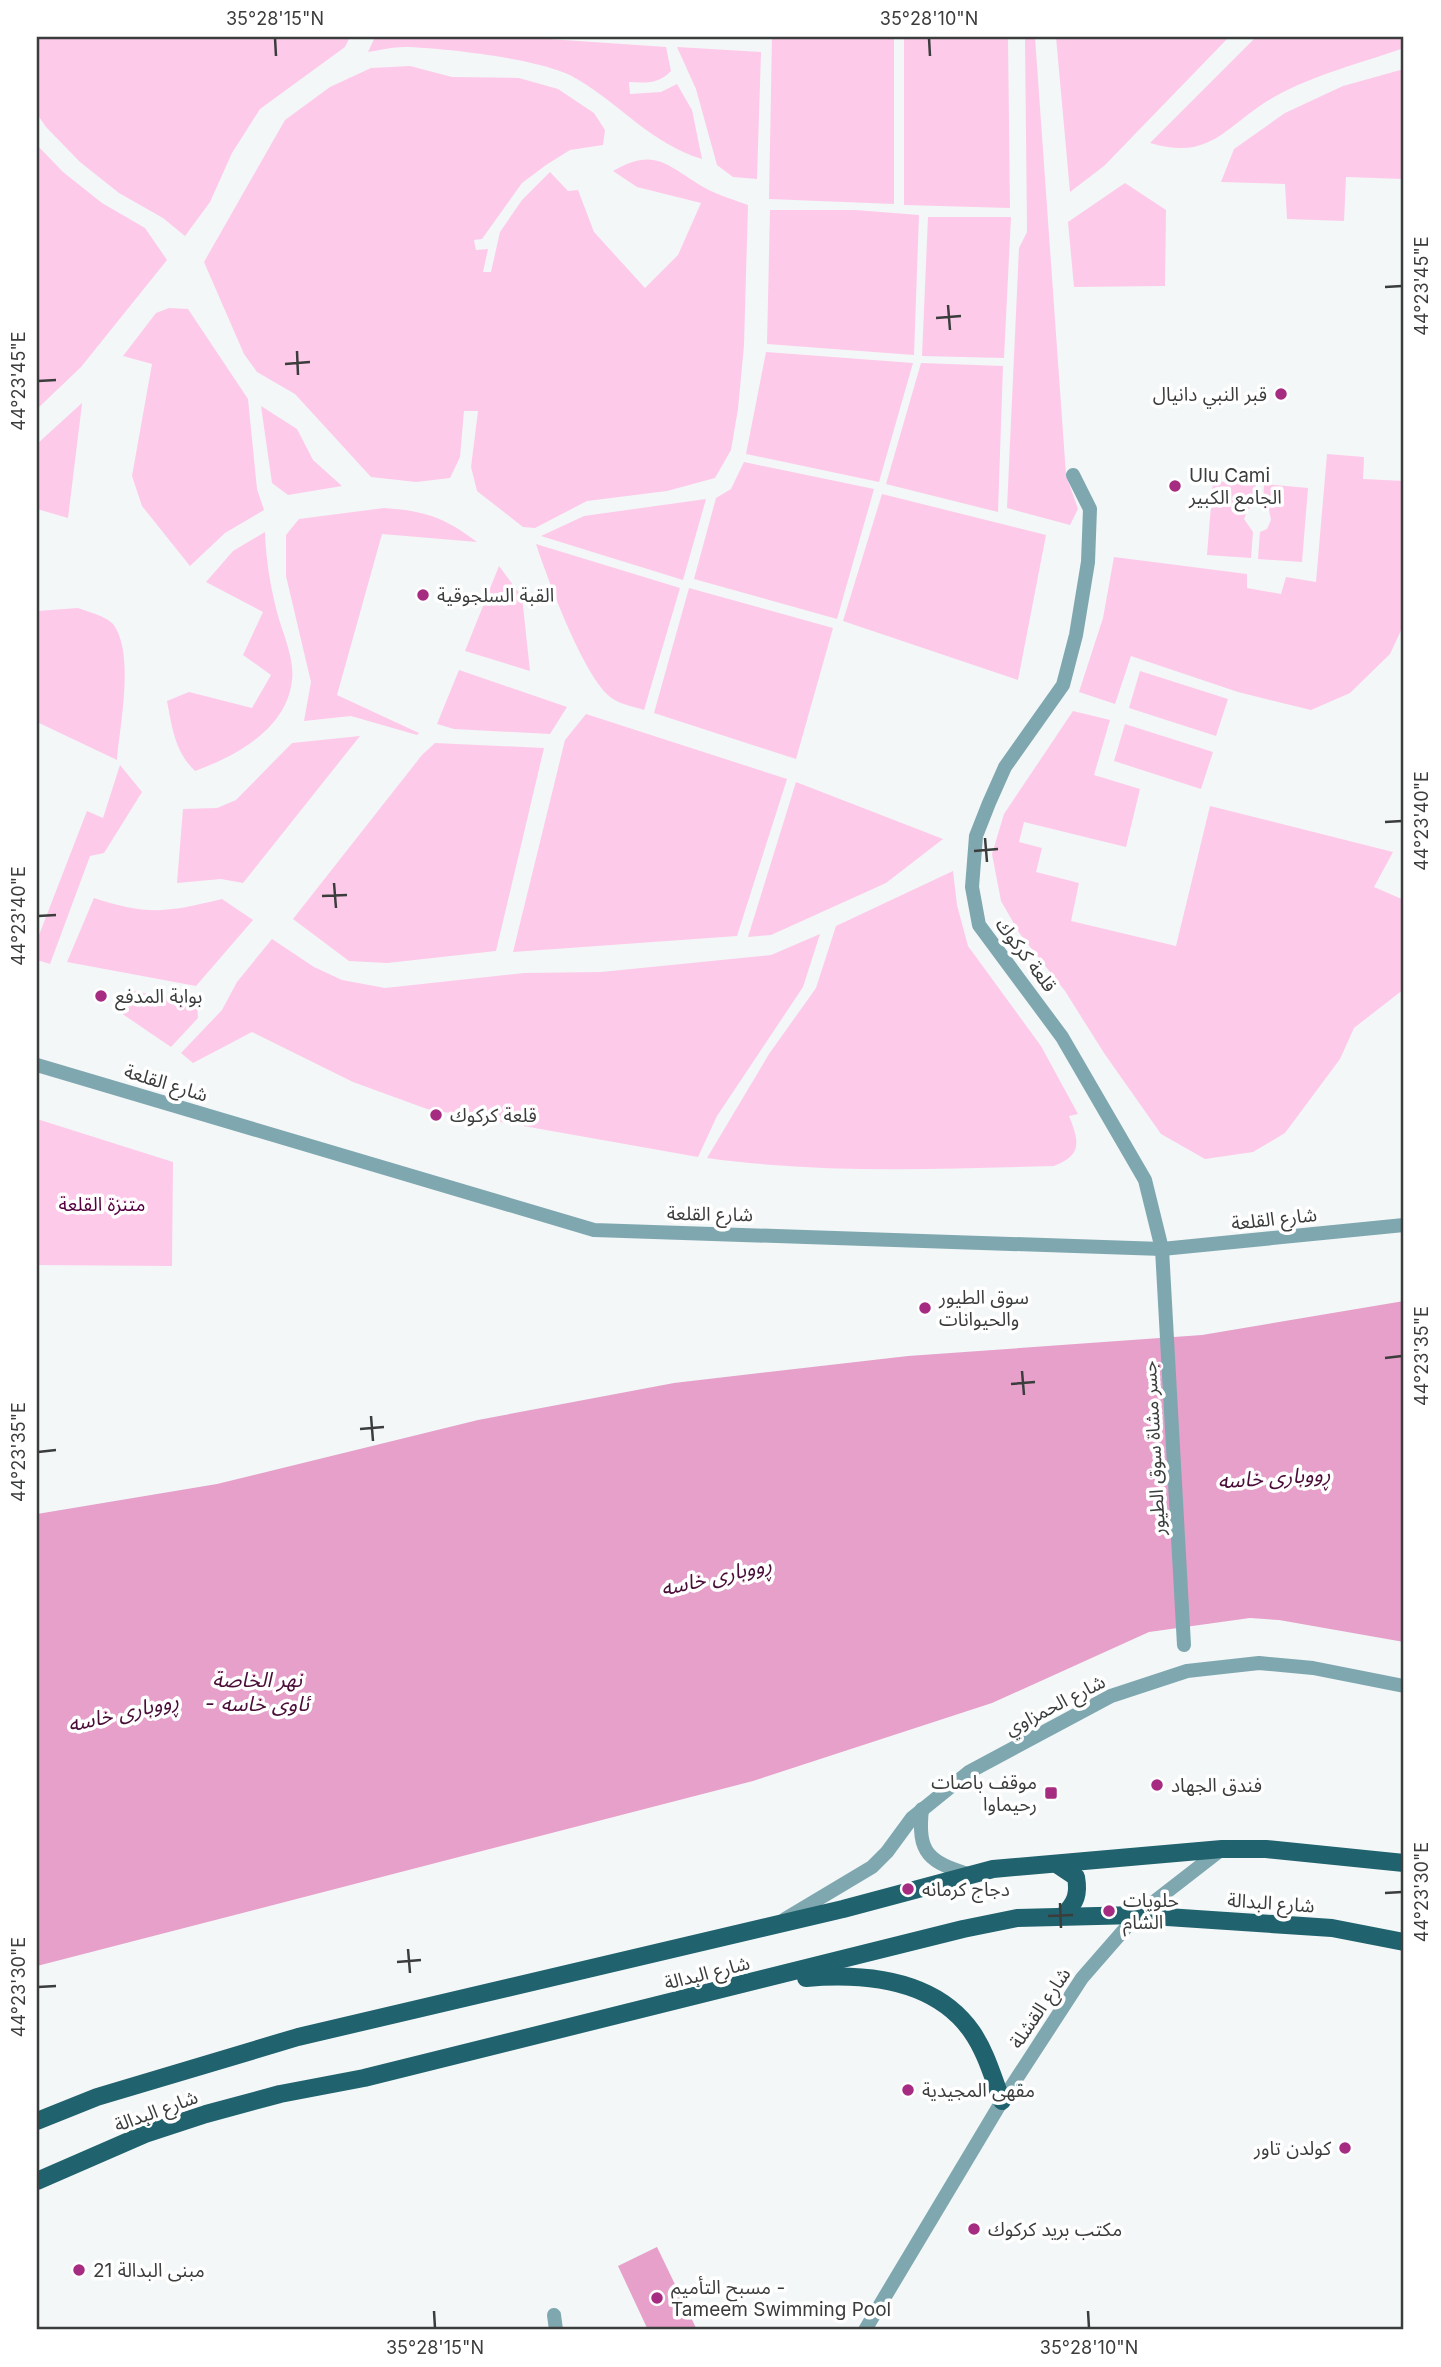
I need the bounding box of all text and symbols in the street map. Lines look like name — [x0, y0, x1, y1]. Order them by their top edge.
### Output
text: 35°28'15"N — [226, 8, 324, 29]
text: 35°28'10"N — [880, 8, 978, 29]
text: 44°23'45"E — [1411, 236, 1432, 336]
text: 44°23'45"E — [8, 331, 29, 431]
place label: قبر النبي دانيال — [1153, 383, 1267, 409]
marker: قبر النبي دانيال — [1273, 386, 1289, 402]
place label: Ulu Cami الجامع الكبير — [1188, 464, 1282, 512]
marker: Ulu Cami الجامع الكبير — [1167, 478, 1183, 494]
place label: القبة السلجوقية — [437, 584, 554, 607]
marker: القبة السلجوقية — [415, 587, 431, 603]
text: 44°23'40"E — [1411, 771, 1432, 871]
text: 44°23'40"E — [8, 866, 29, 966]
street label: قلعة كركوك — [991, 913, 1061, 997]
place label: بوابة المدفع — [115, 985, 202, 1011]
marker: بوابة المدفع — [93, 988, 109, 1004]
street label: شارع القلعة — [121, 1059, 211, 1108]
place label: قلعة كركوك — [450, 1104, 537, 1127]
marker: قلعة كركوك — [428, 1107, 444, 1123]
park label: متنزة القلعة — [58, 1193, 146, 1216]
street label: شارع القلعة — [667, 1202, 753, 1228]
street label: شارع القلعة — [1230, 1203, 1318, 1237]
place label: سوق الطيور والحيوانات — [938, 1286, 1029, 1331]
marker: سوق الطيور والحيوانات — [917, 1300, 933, 1316]
text: 44°23'35"E — [1411, 1306, 1432, 1406]
street label: جسر مشاة سوق الطيور — [1138, 1360, 1170, 1537]
text: 44°23'35"E — [8, 1402, 29, 1502]
water label: ڕووباری خاسە — [1217, 1461, 1332, 1499]
water label: ڕووباری خاسە — [658, 1551, 775, 1606]
water label: نهر الخاصة - ئاوی خاسە — [205, 1667, 311, 1716]
street label: شارع الحمزاوي — [1001, 1670, 1111, 1743]
water label: ڕووباری خاسە — [65, 1687, 182, 1742]
place label: موقف باصات رحيماوا — [931, 1771, 1037, 1816]
place label: فندق الجهاد — [1171, 1774, 1262, 1797]
marker: فندق الجهاد — [1149, 1777, 1165, 1793]
marker: موقف باصات رحيماوا — [1043, 1785, 1059, 1801]
text: 44°23'30"E — [1411, 1842, 1432, 1942]
place label: دجاج کرمانە — [922, 1878, 1010, 1903]
marker: دجاج کرمانە — [900, 1881, 916, 1897]
street label: شارع البدالة — [1227, 1888, 1315, 1920]
place label: حلويات الشام — [1123, 1889, 1179, 1937]
marker: حلويات الشام — [1101, 1903, 1117, 1919]
text: 44°23'30"E — [8, 1937, 29, 2037]
street label: شارع البدالة — [662, 1951, 753, 1997]
street label: شارع القشلة — [1005, 1963, 1077, 2054]
place label: مقهى المجيدية — [922, 2079, 1035, 2102]
marker: مقهى المجيدية — [900, 2082, 916, 2098]
street label: شارع البدالة — [111, 2085, 202, 2139]
place label: کولدن تاور — [1253, 2137, 1332, 2160]
marker: کولدن تاور — [1337, 2140, 1353, 2156]
place label: مكتب بريد كركوك — [988, 2218, 1122, 2241]
marker: مكتب بريد كركوك — [966, 2221, 982, 2237]
place label: مبنى البدالة 21 — [93, 2259, 205, 2282]
marker: مبنى البدالة 21 — [71, 2262, 87, 2278]
place label: مسبح التأميم - Tameem Swimming Pool — [671, 2276, 891, 2321]
marker: مسبح التأميم - Tameem Swimming Pool — [649, 2290, 665, 2306]
text: 35°28'15"N — [386, 2337, 484, 2358]
text: 35°28'10"N — [1040, 2337, 1138, 2358]

